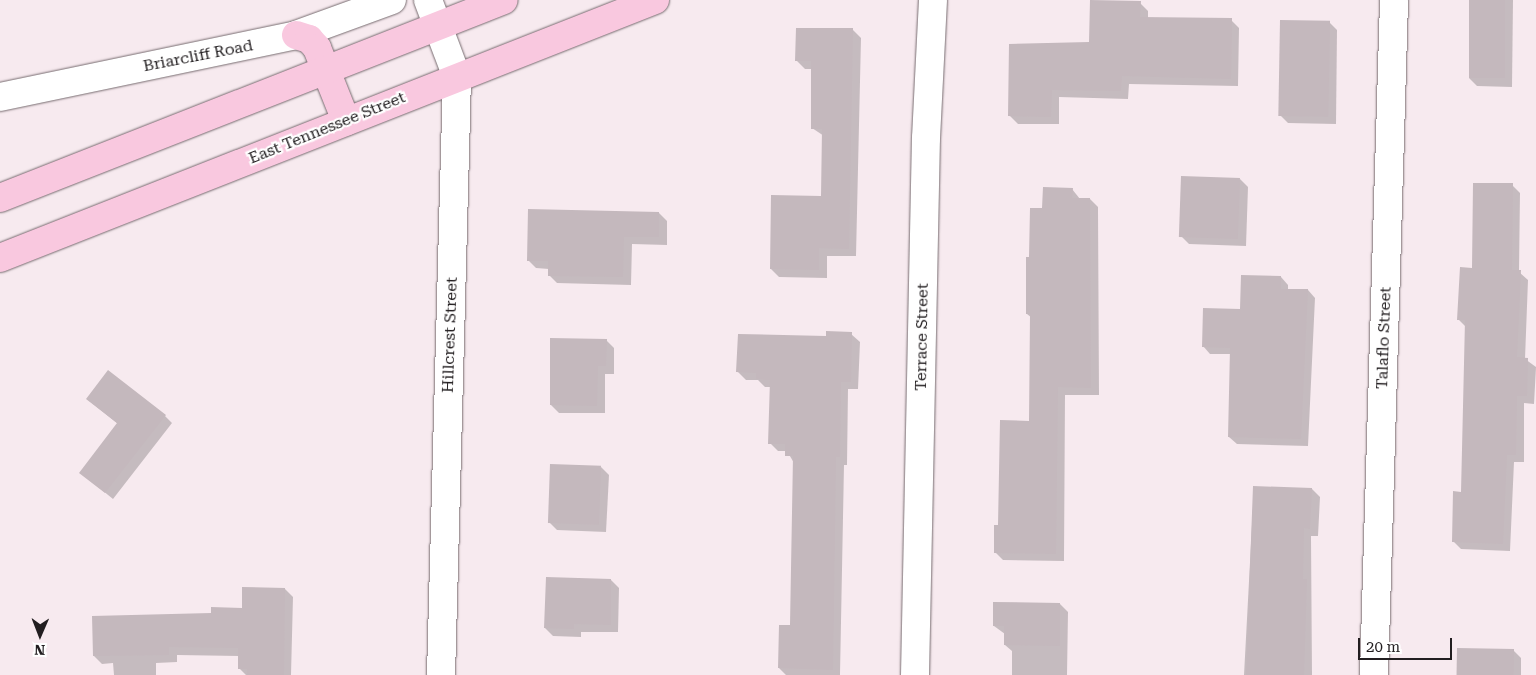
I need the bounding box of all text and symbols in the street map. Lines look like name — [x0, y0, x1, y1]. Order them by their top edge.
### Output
street label: Briarcliff Road — [141, 36, 255, 76]
street label: East Tennessee Street — [246, 88, 408, 168]
street label: Hillcrest Street — [438, 277, 462, 393]
street label: Terrace Street — [911, 283, 933, 391]
street label: Talaflo Street — [1373, 286, 1395, 390]
north arrow — [15, 610, 65, 660]
scale bar — [1361, 628, 1455, 660]
text: 20 m — [1366, 638, 1400, 656]
text: N — [34, 642, 45, 658]

